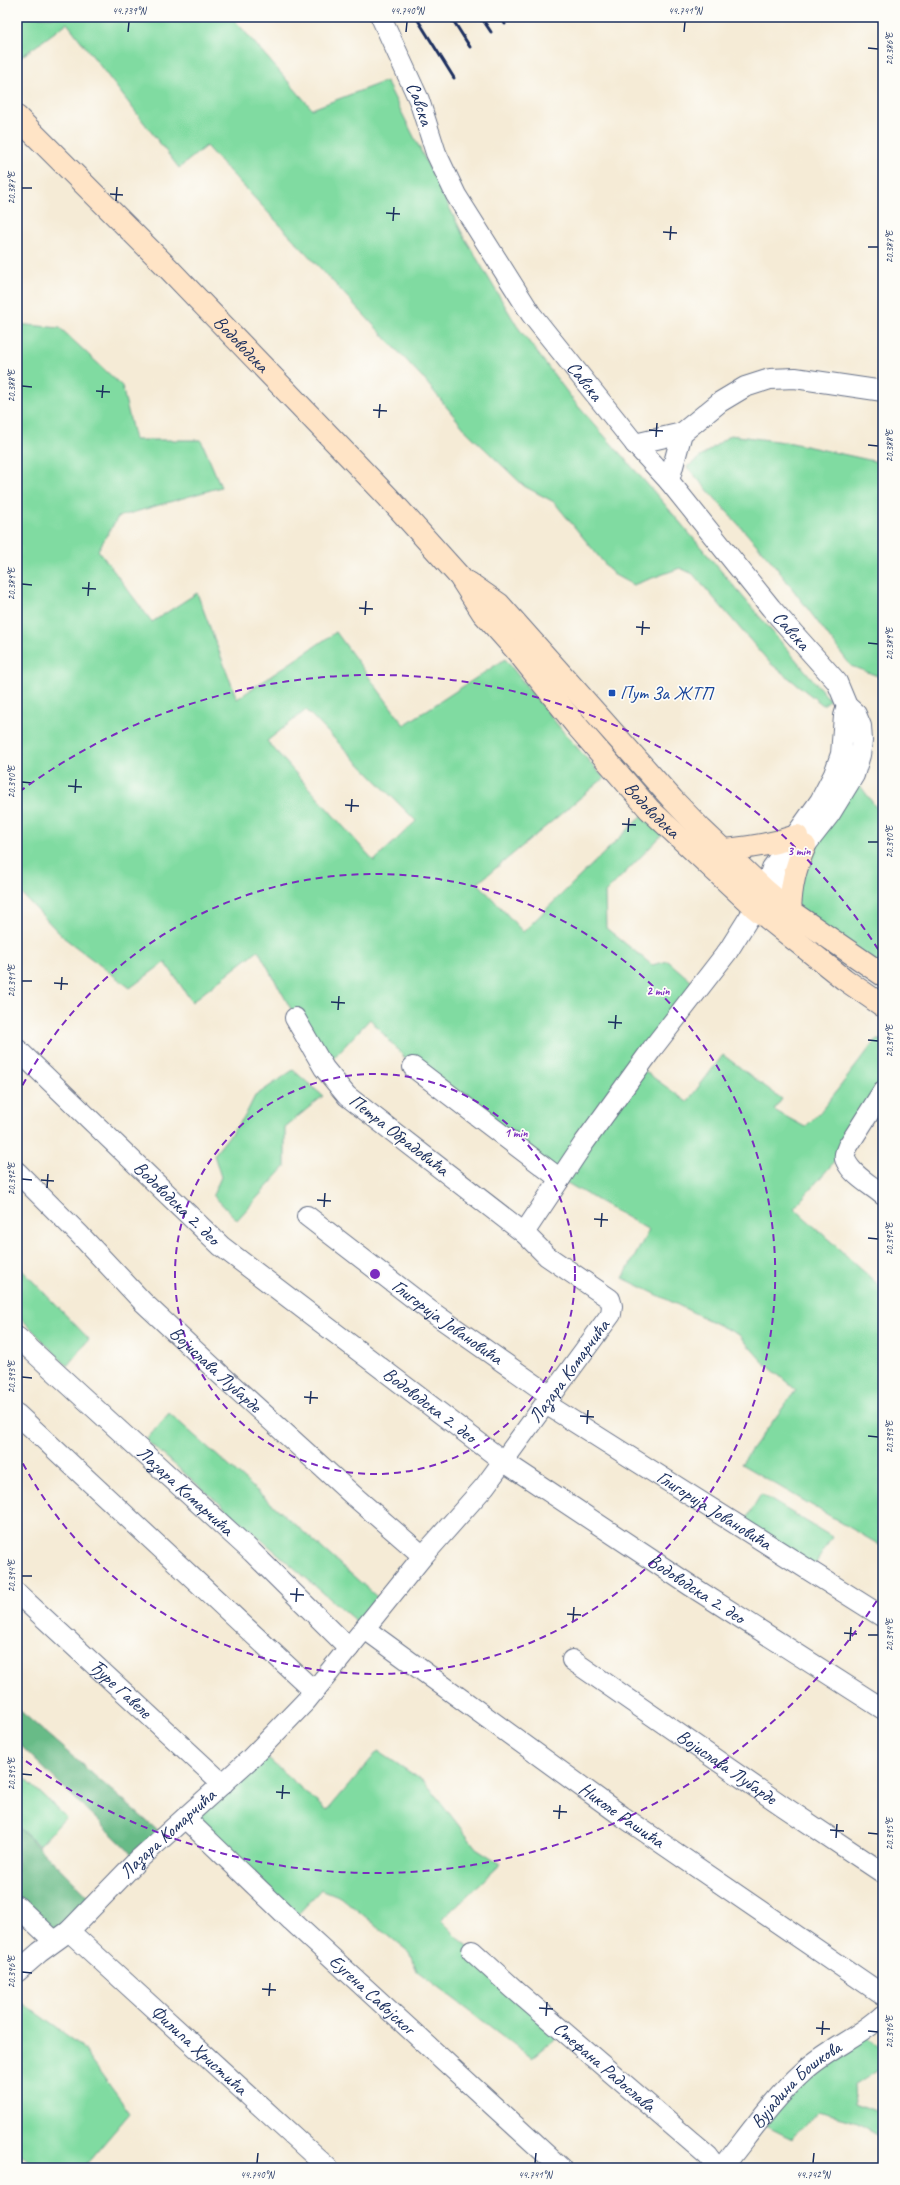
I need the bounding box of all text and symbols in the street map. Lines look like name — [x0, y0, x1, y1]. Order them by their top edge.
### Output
text: 44.739°N — [112, 4, 148, 17]
text: 44.740°N — [390, 4, 426, 17]
text: 44.741°N — [668, 4, 704, 17]
text: 20.386°E — [883, 31, 896, 65]
street label: Савска — [400, 78, 439, 130]
text: 20.387°E — [5, 170, 18, 204]
text: 20.387°E — [883, 229, 896, 263]
street label: Водоводска — [208, 310, 275, 379]
street label: Савска — [561, 356, 609, 407]
text: 20.388°E — [5, 368, 18, 402]
text: 20.388°E — [883, 428, 896, 462]
text: 20.389°E — [5, 566, 18, 600]
street label: Савска — [767, 606, 816, 656]
text: 20.389°E — [883, 626, 896, 660]
place label: Пут За ЖТП — [620, 681, 715, 705]
marker: Пут За ЖТП — [607, 688, 617, 698]
text: 20.390°E — [5, 764, 18, 798]
street label: Водоводска — [619, 777, 686, 845]
text: 20.390°E — [883, 824, 896, 858]
text: 3 min — [788, 843, 811, 859]
text: 20.391°E — [5, 963, 18, 997]
text: 2 min — [647, 983, 670, 999]
text: 20.391°E — [883, 1023, 896, 1057]
street label: Петра Обрадовића — [344, 1089, 455, 1182]
text: 1 min — [505, 1125, 528, 1141]
street label: Водоводска 2. део — [128, 1156, 227, 1252]
text: 20.392°E — [5, 1161, 18, 1195]
text: 20.392°E — [883, 1221, 896, 1255]
centre of rings — [368, 1267, 382, 1281]
street label: Глигорија Јовановића — [387, 1274, 509, 1371]
street label: Лазара Комарчића — [523, 1313, 616, 1428]
street label: Војислава Лубарде — [164, 1321, 268, 1419]
text: 20.393°E — [5, 1359, 18, 1393]
street label: Водоводска 2. део — [378, 1362, 483, 1450]
text: 20.393°E — [883, 1419, 896, 1453]
street label: Лазара Комарчића — [132, 1441, 240, 1542]
street label: Глигорија Јовановића — [652, 1465, 777, 1556]
street label: Водоводска 2. део — [643, 1548, 751, 1631]
text: 20.394°E — [5, 1558, 18, 1592]
text: 20.394°E — [883, 1617, 896, 1651]
street label: Ђуре Гавеле — [84, 1654, 158, 1725]
street label: Војислава Лубарде — [672, 1724, 783, 1811]
text: 20.395°E — [5, 1756, 18, 1790]
street label: Николе Рашића — [574, 1777, 670, 1854]
street label: Лазара Комарчића — [114, 1782, 222, 1884]
text: 20.395°E — [883, 1816, 896, 1850]
street label: Еугена Савојског — [324, 1949, 422, 2042]
text: 20.396°E — [5, 1954, 18, 1988]
street label: Филипа Христића — [145, 1999, 254, 2101]
text: 20.396°E — [883, 2014, 896, 2048]
street label: Стефана Радослава — [548, 2016, 662, 2119]
street label: Вујадина Бошкова — [745, 2034, 847, 2133]
text: 44.740°N — [240, 2168, 276, 2181]
text: 44.741°N — [518, 2168, 554, 2181]
text: 44.742°N — [796, 2168, 832, 2181]

